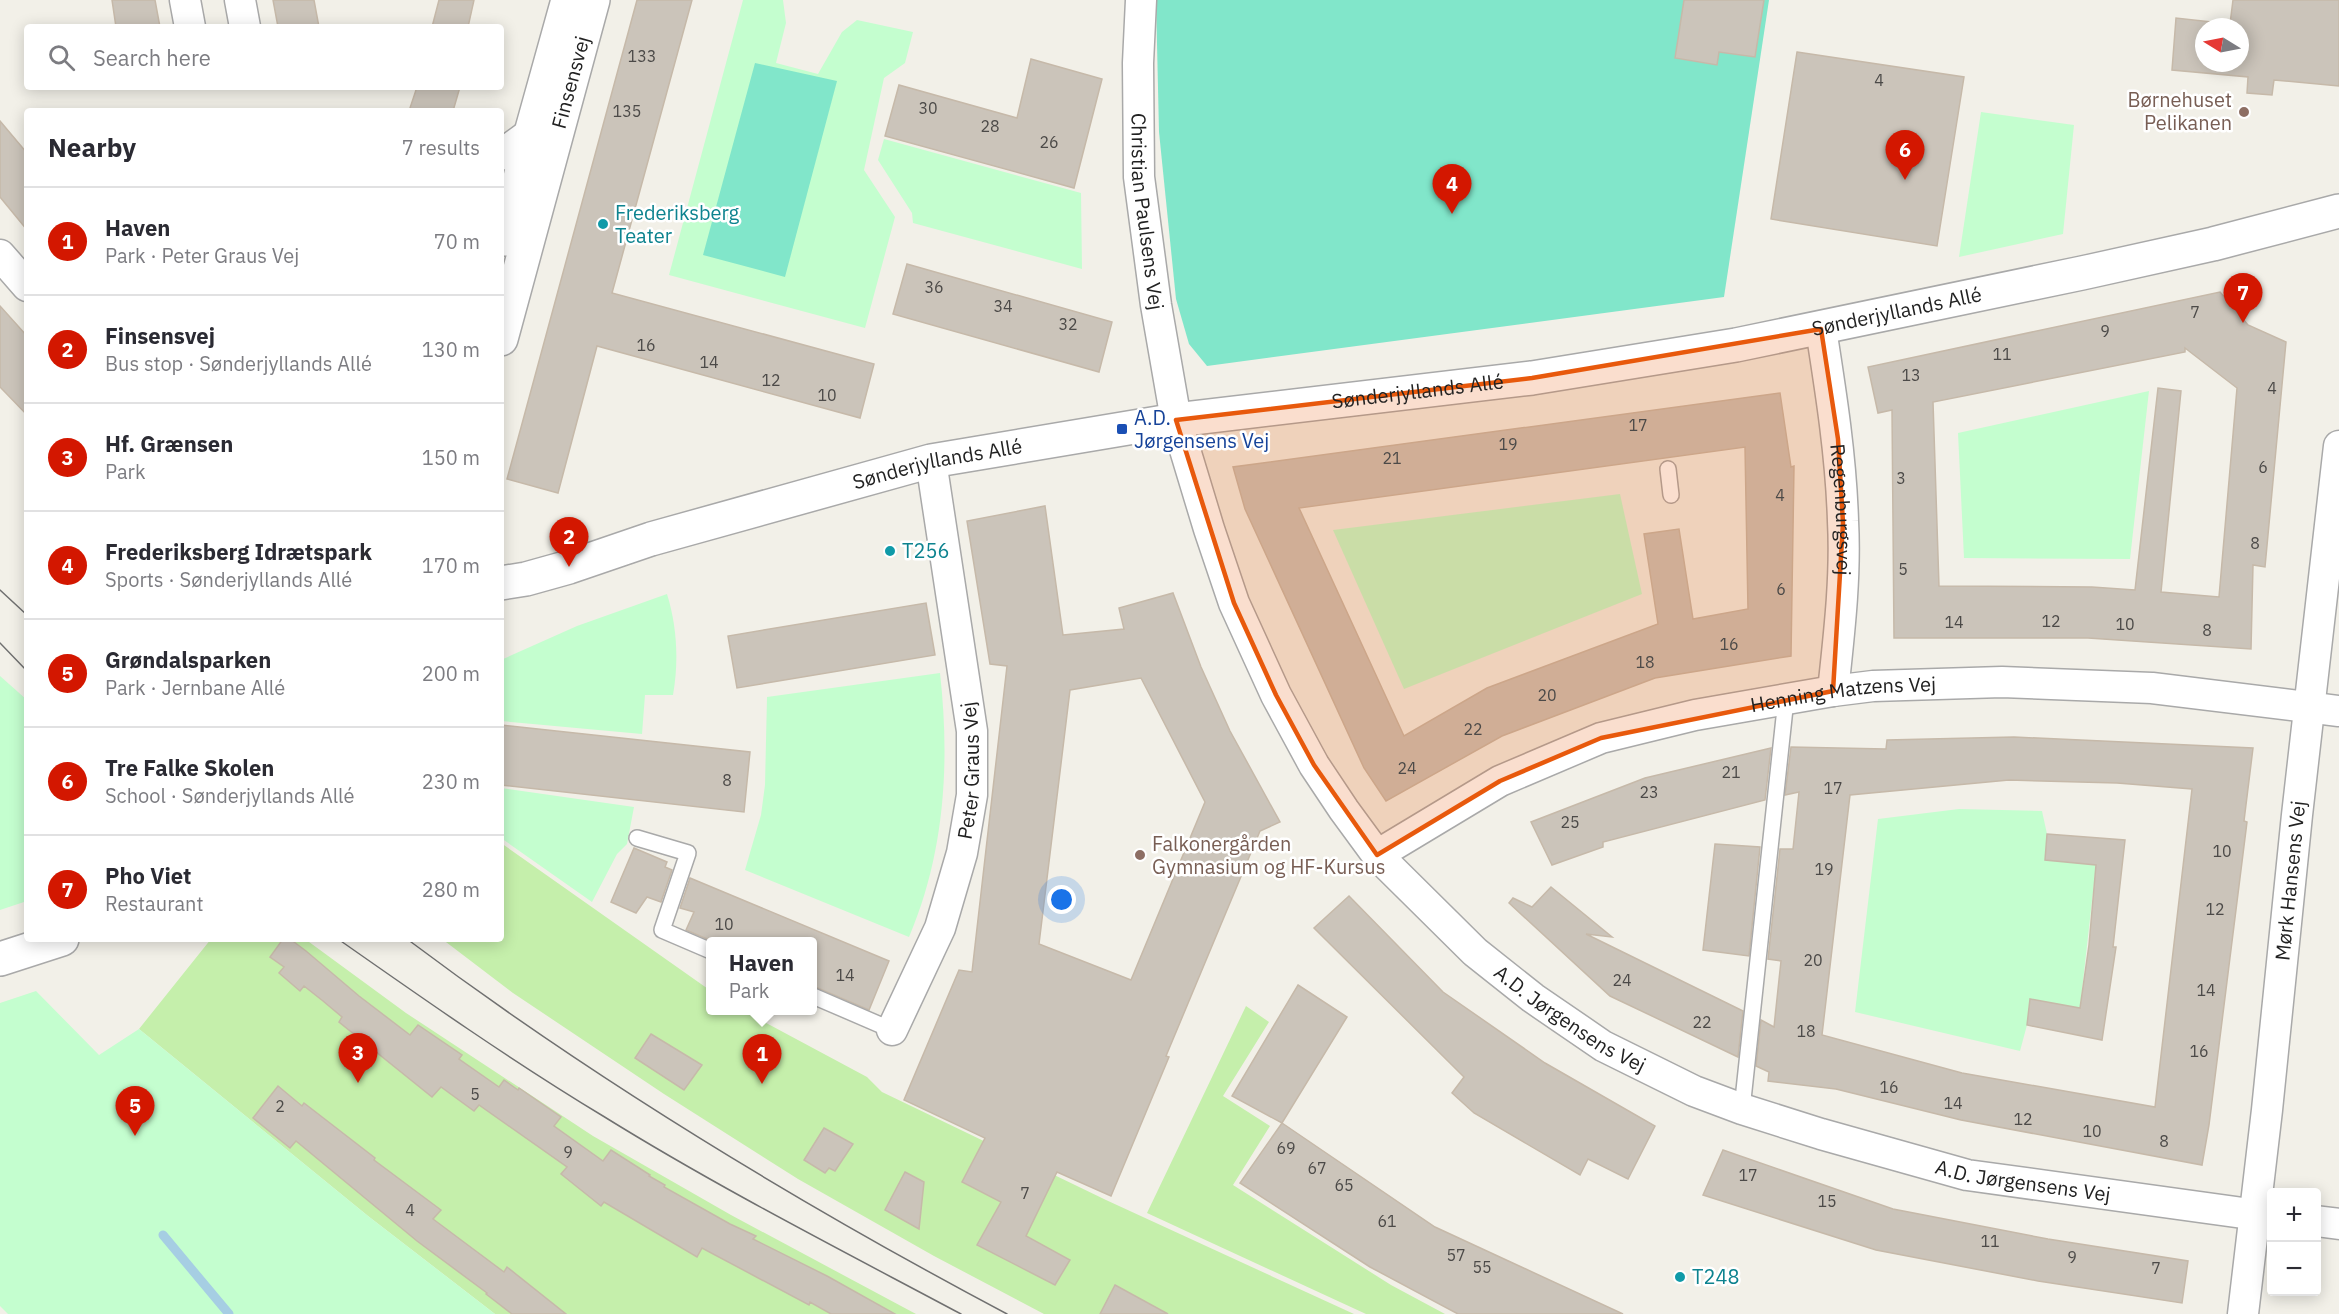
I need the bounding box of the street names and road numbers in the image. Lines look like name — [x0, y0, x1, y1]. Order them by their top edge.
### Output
street label: Finsensvej — [545, 33, 596, 131]
street label: Christian Paulsens Vej — [1125, 113, 1171, 312]
street label: Sønderjyllands Allé — [1809, 280, 1984, 342]
street label: Sønderjyllands Allé — [1330, 367, 1505, 415]
street label: Sønderjyllands Allé — [850, 432, 1024, 495]
street label: Regenburgsvej — [1824, 442, 1858, 576]
street label: Henning Matzens Vej — [1748, 670, 1936, 718]
street label: Peter Graus Vej — [951, 700, 985, 841]
street label: Mørk Hansens Vej — [2268, 799, 2312, 962]
street label: A.D. Jørgensens Vej — [1489, 958, 1651, 1078]
street label: A.D. Jørgensens Vej — [1932, 1153, 2112, 1208]

